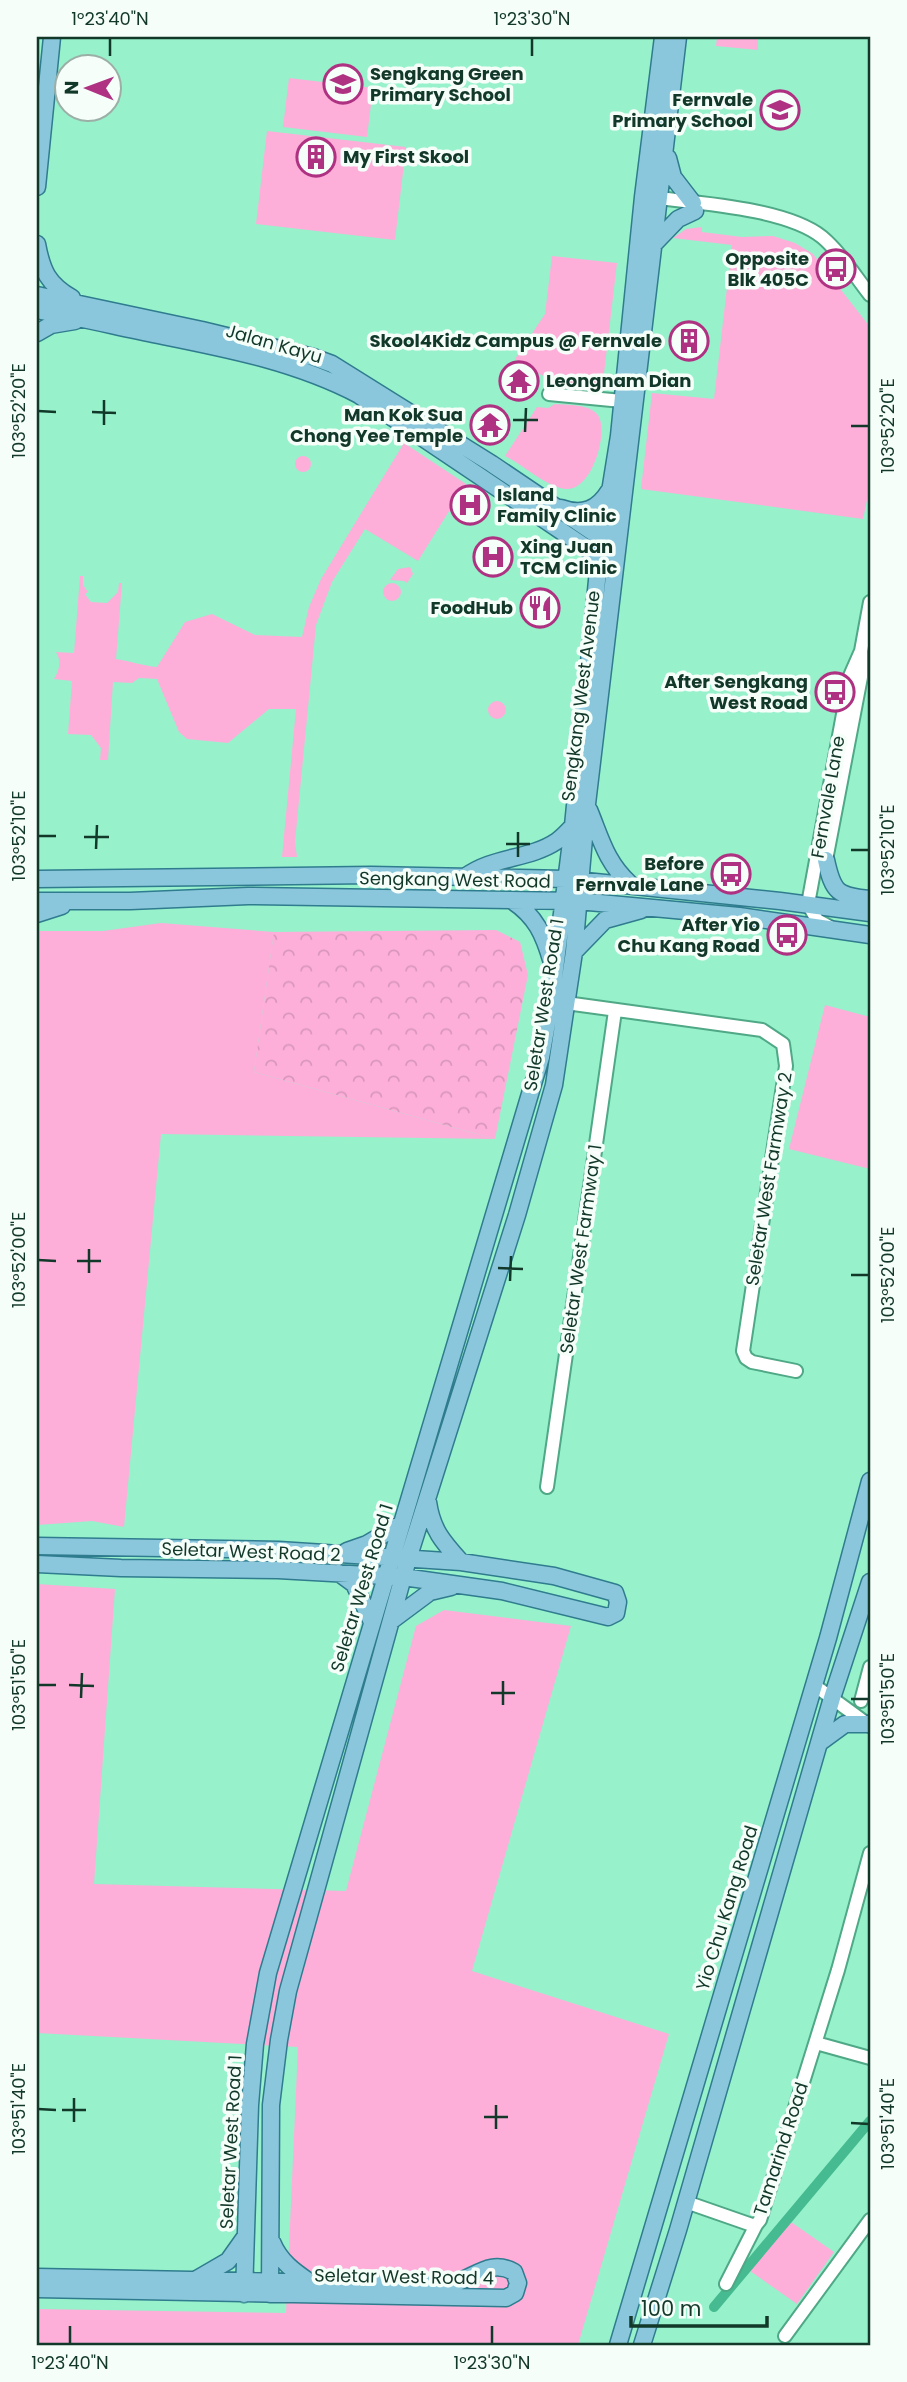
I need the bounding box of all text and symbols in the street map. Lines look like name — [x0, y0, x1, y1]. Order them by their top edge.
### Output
text: 1°23'40"N — [71, 6, 149, 31]
text: 1°23'30"N — [494, 6, 570, 31]
north arrow — [52, 52, 122, 122]
place label: Sengkang Green Primary School — [370, 61, 524, 107]
school or university icon: Sengkang Green Primary School — [322, 63, 364, 105]
text: N — [58, 80, 85, 95]
place label: Fernvale Primary School — [612, 87, 753, 133]
school or university icon: Fernvale Primary School — [759, 89, 801, 131]
building icon: My First Skool — [295, 136, 337, 178]
place label: My First Skool — [343, 144, 469, 169]
place label: Opposite Blk 405C — [725, 246, 809, 292]
bus stop icon: Opposite Blk 405C — [815, 248, 857, 290]
street label: Jalan Kayu — [223, 318, 325, 369]
building icon: Skool4Kidz Campus @ Fernvale — [668, 320, 710, 362]
place label: Skool4Kidz Campus @ Fernvale — [369, 328, 662, 353]
temple icon: Leongnam Dian — [498, 360, 540, 402]
text: 103°52'20"E — [6, 363, 31, 459]
place label: Leongnam Dian — [546, 368, 691, 393]
text: 103°52'20"E — [875, 378, 900, 474]
place label: Man Kok Sua Chong Yee Temple — [290, 402, 463, 448]
temple icon: Man Kok Sua Chong Yee Temple — [469, 404, 511, 446]
place label: Island Family Clinic — [497, 482, 617, 528]
hospital icon: Island Family Clinic — [449, 484, 491, 526]
place label: Xing Juan TCM Clinic — [520, 534, 617, 580]
hospital icon: Xing Juan TCM Clinic — [472, 536, 514, 578]
restaurant icon: FoodHub — [519, 587, 561, 629]
street label: Sengkang West Avenue — [555, 589, 606, 803]
place label: FoodHub — [430, 595, 513, 620]
place label: After Sengkang West Road — [664, 669, 808, 715]
bus stop icon: After Sengkang West Road — [814, 671, 856, 713]
street label: Fernvale Lane — [804, 734, 851, 860]
text: 103°52'10"E — [6, 790, 31, 882]
text: 103°52'10"E — [875, 804, 900, 896]
place label: Before Fernvale Lane — [575, 851, 704, 897]
bus stop icon: Before Fernvale Lane — [710, 853, 752, 895]
street label: Sengkang West Road — [359, 865, 551, 894]
place label: After Yio Chu Kang Road — [618, 912, 760, 958]
bus stop icon: After Yio Chu Kang Road — [766, 914, 808, 956]
street label: Seletar West Road 1 — [518, 917, 569, 1093]
street label: Seletar West Farmway 2 — [739, 1070, 798, 1287]
street label: Seletar West Farmway 1 — [553, 1143, 608, 1355]
text: 103°52'00"E — [6, 1212, 31, 1308]
text: 103°52'00"E — [875, 1227, 900, 1323]
street label: Seletar West Road 1 — [324, 1501, 399, 1675]
street label: Seletar West Road 2 — [161, 1536, 341, 1567]
text: 103°51'50"E — [6, 1639, 31, 1731]
text: 103°51'50"E — [875, 1653, 900, 1745]
street label: Yio Chu Kang Road — [690, 1822, 764, 1993]
street label: Seletar West Road 1 — [213, 2054, 248, 2230]
text: 103°51'40"E — [6, 2063, 31, 2155]
text: 103°51'40"E — [875, 2078, 900, 2170]
street label: Tamarind Road — [747, 2079, 814, 2219]
street label: Seletar West Road 4 — [314, 2262, 494, 2291]
scale bar — [631, 2284, 767, 2328]
text: 100 m — [641, 2294, 701, 2323]
text: 1°23'40"N — [31, 2350, 109, 2375]
text: 1°23'30"N — [454, 2350, 530, 2375]

